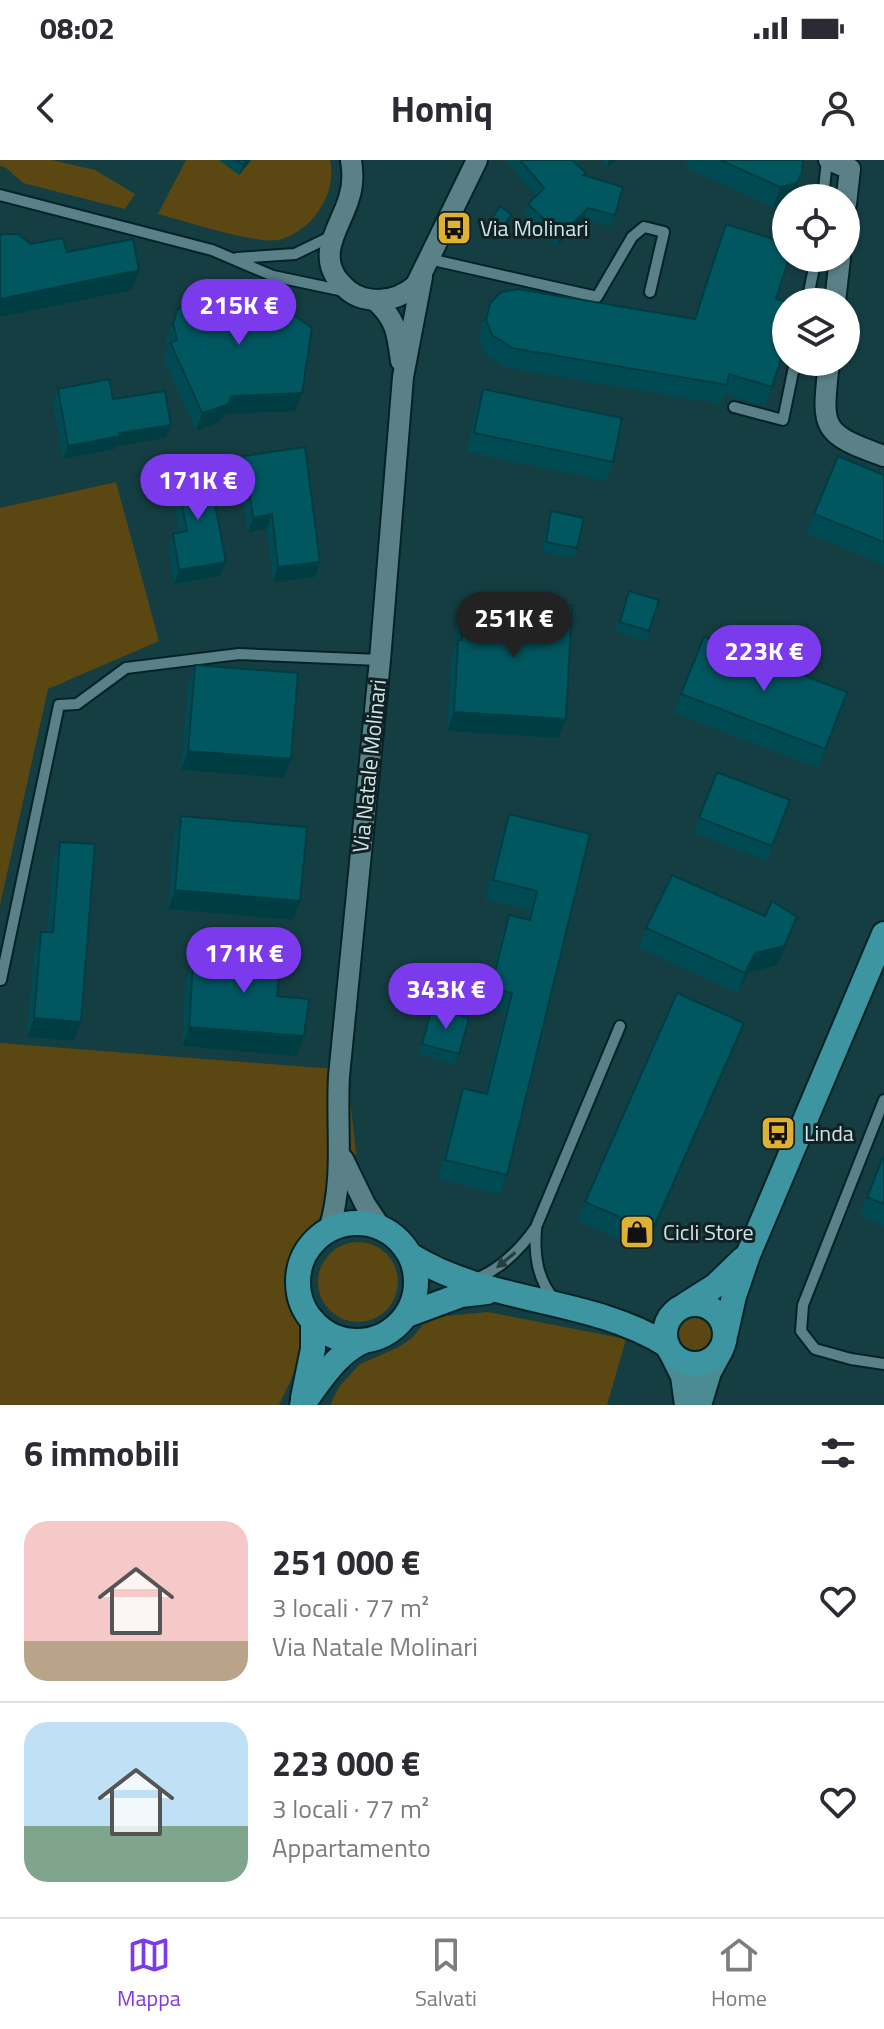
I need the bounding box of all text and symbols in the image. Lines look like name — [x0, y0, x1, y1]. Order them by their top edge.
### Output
text: 08:02 — [40, 5, 115, 51]
text: Homiq — [391, 81, 493, 136]
icon: back — [24, 86, 68, 130]
icon: person — [816, 86, 860, 130]
map controls — [772, 184, 860, 376]
button: locate — [772, 184, 860, 272]
bus stop icon: Via Molinari — [435, 209, 473, 247]
place label: Via Molinari — [480, 211, 589, 245]
pin: 215K € — [174, 279, 304, 347]
text: 215K € — [199, 285, 279, 324]
button: layers — [772, 288, 860, 376]
pin: 171K € — [133, 454, 263, 522]
text: 171K € — [158, 460, 238, 499]
pin: 251K € — [449, 592, 579, 660]
text: 251K € — [474, 598, 554, 637]
pin: 223K € — [699, 625, 829, 693]
text: 223K € — [724, 631, 804, 670]
street label: Via Natale Molinari — [343, 678, 395, 854]
pin: 171K € — [179, 927, 309, 995]
text: 171K € — [204, 933, 284, 972]
pin: 343K € — [381, 963, 511, 1031]
text: 343K € — [406, 969, 486, 1008]
bus stop icon: Linda — [759, 1114, 797, 1152]
place label: Linda — [804, 1116, 854, 1150]
shop icon: Cicli Store — [618, 1213, 656, 1251]
place label: Cicli Store — [663, 1215, 754, 1249]
one-way arrow — [496, 1251, 516, 1268]
text: 6 immobili — [24, 1427, 180, 1479]
icon: filters — [816, 1431, 860, 1475]
text: 251 000 € — [272, 1536, 420, 1588]
icon: home — [88, 1553, 184, 1649]
icon: heart — [816, 1579, 860, 1623]
text: 3 locali · 77 m² — [272, 1588, 429, 1627]
text: Via Natale Molinari — [272, 1627, 478, 1666]
text: 223 000 € — [272, 1737, 420, 1789]
icon: home — [88, 1754, 184, 1850]
icon: heart — [816, 1780, 860, 1824]
text: 3 locali · 77 m² — [272, 1789, 429, 1828]
text: Appartamento — [272, 1828, 431, 1867]
tab: Mappa — [117, 1933, 181, 2015]
tab: Salvati — [415, 1933, 477, 2015]
tab: Home — [711, 1933, 767, 2015]

